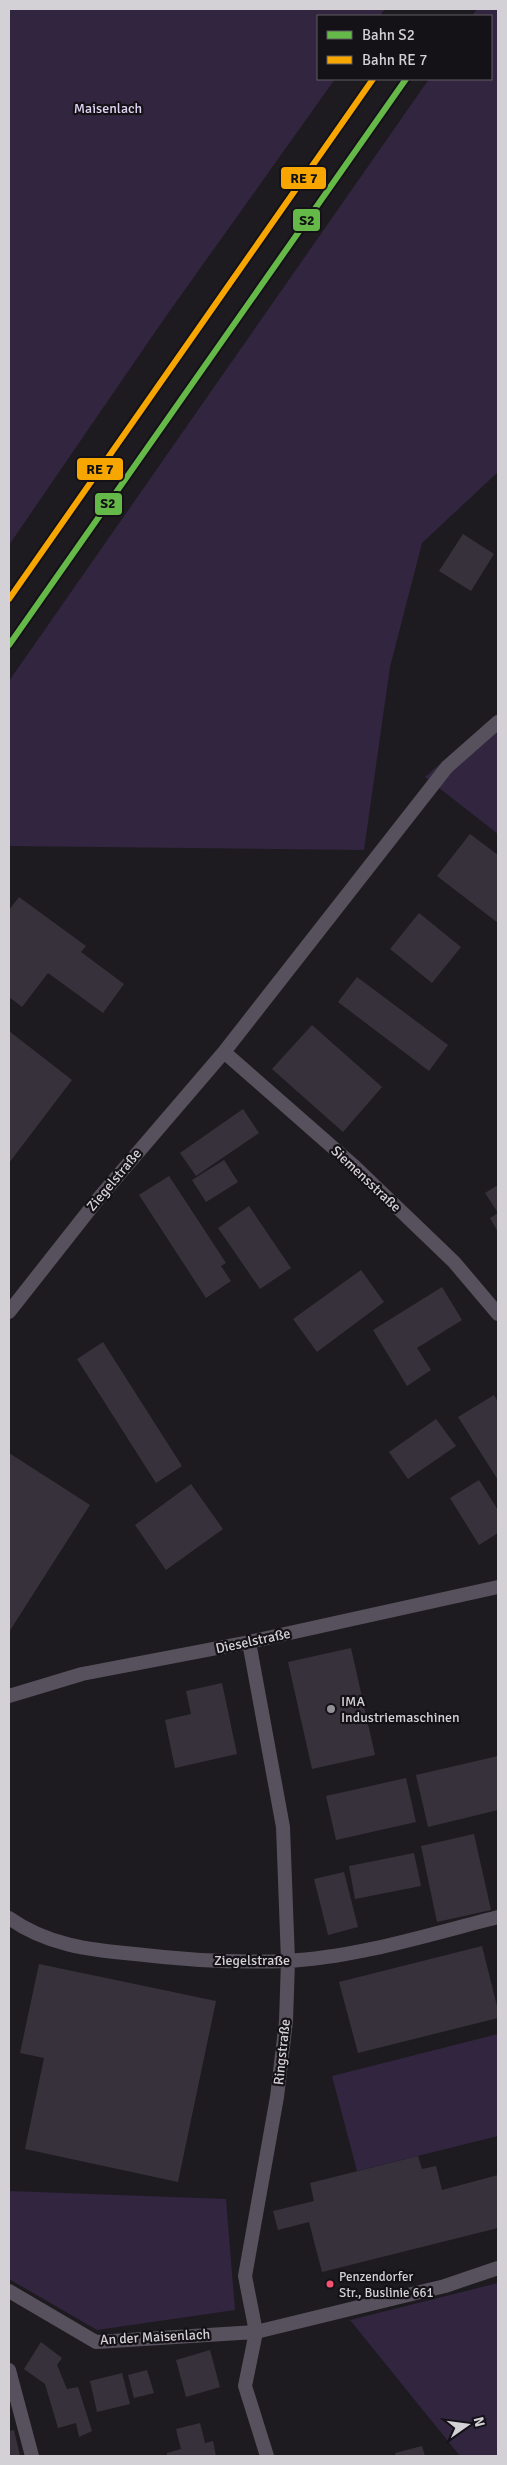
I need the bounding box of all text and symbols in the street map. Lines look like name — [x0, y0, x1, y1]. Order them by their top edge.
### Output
legend — [317, 15, 492, 80]
text: Bahn S2 — [362, 26, 415, 44]
text: Bahn RE 7 — [362, 51, 427, 69]
park label: Maisenlach — [74, 100, 142, 117]
line badge: RE 7 — [280, 166, 327, 190]
text: RE 7 — [290, 170, 318, 187]
line badge: S2 — [292, 208, 321, 232]
text: S2 — [299, 212, 315, 229]
line badge: RE 7 — [76, 457, 124, 481]
text: RE 7 — [86, 461, 114, 478]
line badge: S2 — [94, 492, 123, 516]
text: S2 — [100, 495, 116, 512]
street label: Siemensstraße — [327, 1142, 405, 1216]
street label: Ziegelstraße — [83, 1145, 145, 1215]
street label: Dieselstraße — [214, 1625, 292, 1657]
place label: IMA Industriemaschinen — [341, 1693, 460, 1726]
marker: IMA Industriemaschinen — [325, 1703, 337, 1715]
street label: Ziegelstraße — [214, 1952, 290, 1969]
street label: Ringstraße — [270, 2018, 294, 2086]
place label: Penzendorfer Str., Buslinie 661 — [339, 2269, 433, 2301]
marker: Penzendorfer Str., Buslinie 661 — [325, 2279, 335, 2289]
street label: An der Maisenlach — [99, 2326, 211, 2348]
north arrow — [442, 2400, 492, 2450]
text: N — [470, 2415, 489, 2429]

